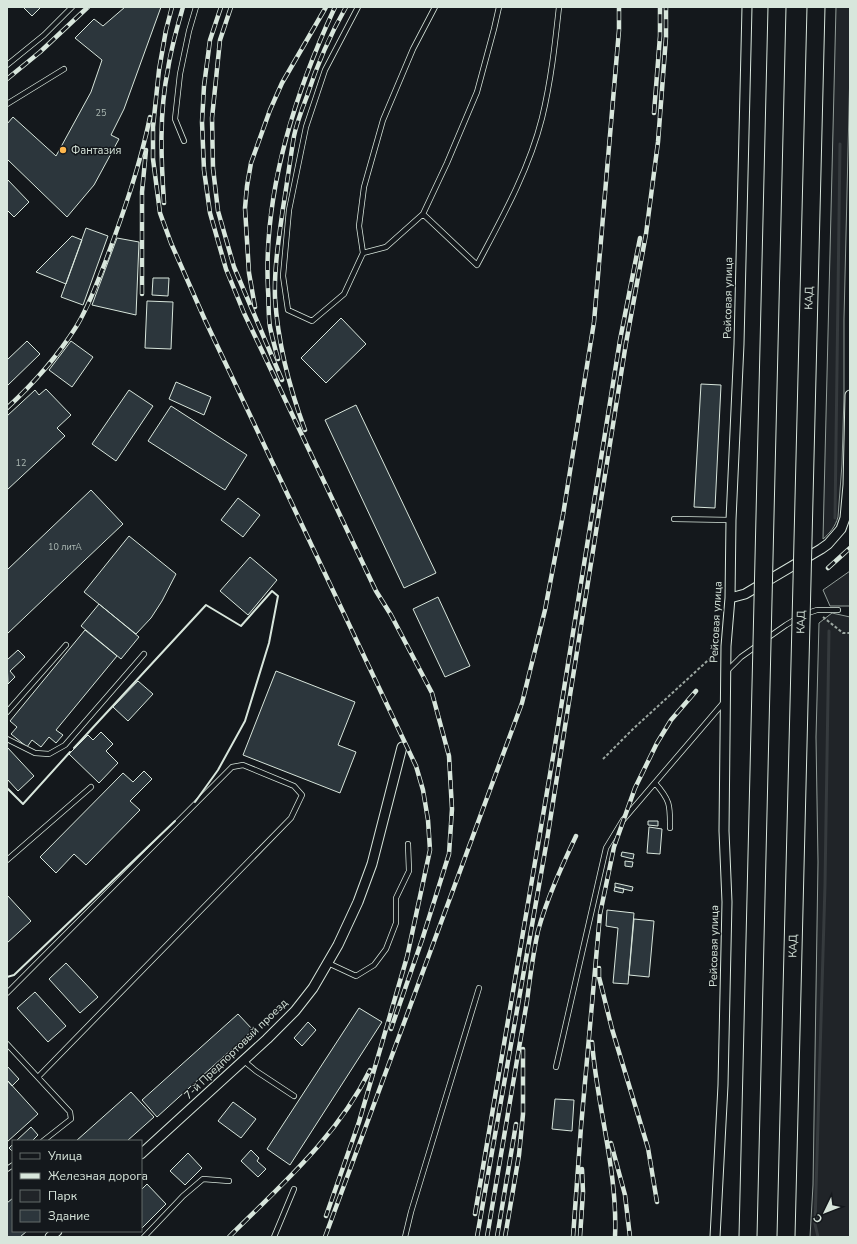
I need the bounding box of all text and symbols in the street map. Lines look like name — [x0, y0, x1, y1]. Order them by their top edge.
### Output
house number: 25 — [96, 107, 106, 119]
place label: Фантазия — [71, 143, 121, 158]
marker: Фантазия — [58, 145, 68, 155]
street label: Рейсовая улица — [720, 257, 736, 339]
street label: КАД — [801, 286, 817, 310]
house number: 12 — [16, 457, 26, 469]
house number: 10 литА — [48, 541, 82, 553]
street label: Рейсовая улица — [706, 581, 726, 663]
street label: КАД — [793, 610, 809, 634]
street label: Рейсовая улица — [706, 905, 722, 987]
street label: КАД — [785, 934, 801, 958]
street label: 7-й Предпортовый проезд — [181, 995, 291, 1103]
legend — [12, 1140, 142, 1232]
text: Улица — [47, 1148, 82, 1164]
text: Железная дорога — [48, 1168, 148, 1184]
text: Парк — [48, 1188, 78, 1204]
north arrow — [805, 1192, 845, 1232]
text: Здание — [48, 1208, 90, 1224]
text: С — [810, 1210, 826, 1226]

